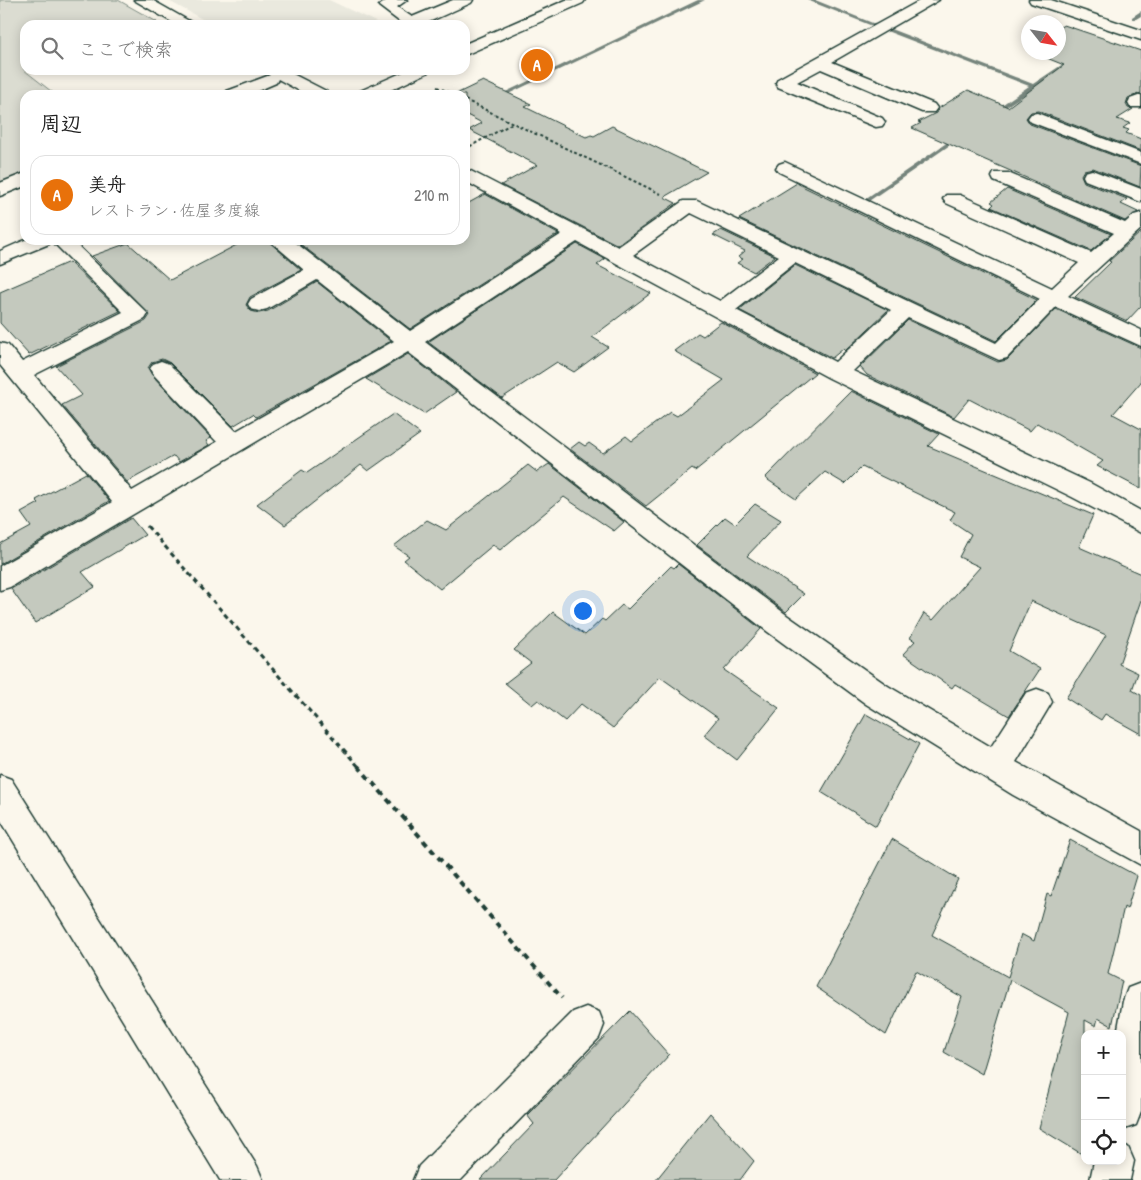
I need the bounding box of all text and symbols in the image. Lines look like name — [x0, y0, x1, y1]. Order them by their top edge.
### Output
north arrow — [1021, 15, 1066, 60]
search box — [20, 20, 470, 75]
icon: search — [38, 34, 66, 62]
text: ここで検索 — [78, 36, 173, 62]
pin: A — [521, 46, 553, 84]
text: 周辺 — [40, 109, 82, 138]
text: 美舟 — [88, 171, 126, 197]
text: A — [53, 184, 61, 206]
text: 210 m — [414, 184, 449, 206]
text: レストラン · 佐屋多度線 — [88, 199, 260, 221]
your location — [570, 598, 596, 624]
map controls — [1081, 1030, 1126, 1165]
button: + — [1081, 1030, 1126, 1075]
button: − — [1081, 1075, 1126, 1120]
button: locate — [1081, 1120, 1126, 1165]

